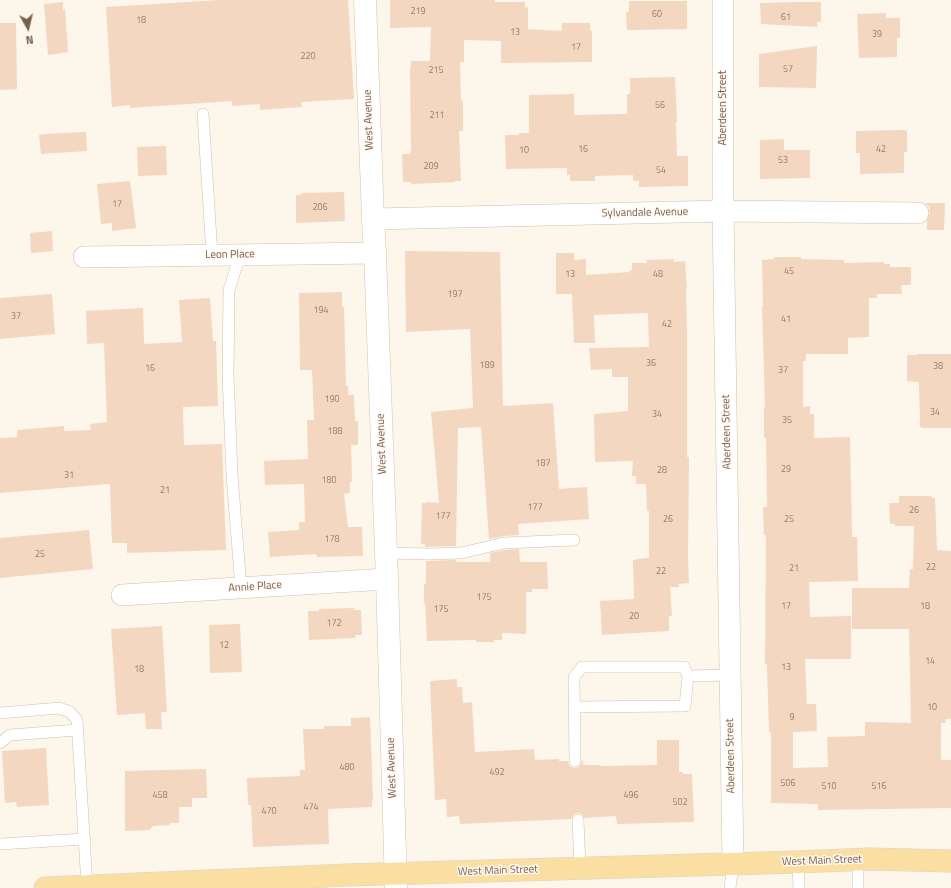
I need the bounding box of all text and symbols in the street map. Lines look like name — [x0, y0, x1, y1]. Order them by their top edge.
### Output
house number: 219 — [410, 7, 426, 17]
north arrow — [8, 8, 48, 48]
house number: 60 — [652, 10, 662, 20]
house number: 61 — [781, 13, 791, 23]
house number: 18 — [136, 16, 146, 26]
house number: 13 — [510, 28, 520, 38]
house number: 39 — [872, 30, 882, 40]
text: N — [25, 31, 35, 48]
house number: 17 — [571, 43, 581, 53]
house number: 220 — [300, 52, 316, 62]
house number: 57 — [783, 65, 793, 75]
house number: 215 — [428, 66, 444, 76]
street label: Aberdeen Street — [716, 70, 730, 146]
street label: West Avenue — [361, 89, 377, 151]
house number: 56 — [655, 101, 665, 111]
house number: 211 — [429, 111, 445, 121]
house number: 16 — [578, 145, 588, 155]
house number: 42 — [876, 145, 886, 155]
house number: 10 — [519, 146, 529, 156]
house number: 53 — [778, 156, 788, 166]
house number: 209 — [423, 162, 439, 172]
house number: 54 — [656, 166, 666, 176]
house number: 17 — [112, 200, 122, 210]
house number: 206 — [312, 203, 328, 213]
street label: Sylvandale Avenue — [602, 206, 688, 220]
street label: Leon Place — [205, 248, 255, 262]
house number: 45 — [784, 267, 794, 277]
house number: 13 — [565, 270, 575, 280]
house number: 48 — [653, 270, 663, 280]
house number: 197 — [447, 290, 463, 300]
house number: 194 — [313, 306, 329, 316]
house number: 37 — [11, 312, 21, 322]
house number: 41 — [781, 315, 791, 325]
house number: 42 — [662, 320, 672, 330]
house number: 36 — [646, 359, 656, 369]
house number: 189 — [479, 361, 495, 371]
house number: 38 — [933, 362, 943, 372]
house number: 16 — [145, 364, 155, 374]
house number: 37 — [778, 366, 788, 376]
street label: Aberdeen Street — [720, 394, 734, 470]
house number: 190 — [324, 395, 340, 405]
house number: 34 — [930, 408, 940, 418]
house number: 34 — [652, 410, 662, 420]
street label: West Avenue — [374, 413, 390, 475]
house number: 35 — [782, 416, 792, 426]
house number: 188 — [327, 427, 343, 437]
house number: 187 — [535, 459, 551, 469]
house number: 29 — [781, 465, 791, 475]
house number: 28 — [657, 466, 667, 476]
house number: 31 — [64, 471, 74, 481]
house number: 180 — [321, 476, 337, 486]
house number: 21 — [160, 486, 170, 496]
house number: 177 — [527, 503, 543, 513]
house number: 26 — [909, 506, 919, 516]
house number: 177 — [435, 512, 451, 522]
house number: 26 — [663, 515, 673, 525]
house number: 25 — [784, 515, 794, 525]
house number: 178 — [324, 535, 340, 545]
house number: 25 — [35, 550, 45, 560]
house number: 22 — [926, 563, 936, 573]
house number: 21 — [789, 564, 799, 574]
house number: 22 — [656, 567, 666, 577]
street label: Annie Place — [228, 579, 282, 595]
house number: 175 — [476, 593, 492, 603]
house number: 17 — [781, 602, 791, 612]
house number: 18 — [920, 602, 930, 612]
house number: 175 — [433, 605, 449, 615]
house number: 20 — [629, 612, 639, 622]
house number: 172 — [326, 619, 342, 629]
house number: 12 — [219, 641, 229, 651]
house number: 14 — [925, 657, 935, 667]
house number: 13 — [781, 663, 791, 673]
house number: 18 — [134, 665, 144, 675]
house number: 10 — [927, 703, 937, 713]
house number: 9 — [789, 713, 795, 723]
street label: Aberdeen Street — [724, 718, 738, 794]
street label: West Avenue — [384, 737, 400, 799]
house number: 480 — [339, 763, 355, 773]
house number: 492 — [489, 768, 505, 778]
house number: 506 — [780, 779, 796, 789]
house number: 510 — [821, 782, 837, 792]
house number: 516 — [871, 782, 887, 792]
house number: 458 — [152, 791, 168, 801]
house number: 496 — [623, 791, 639, 801]
house number: 502 — [672, 798, 688, 808]
house number: 474 — [303, 803, 319, 813]
house number: 470 — [261, 807, 277, 817]
street label: West Main Street — [782, 853, 862, 869]
street label: West Main Street — [458, 863, 538, 879]

